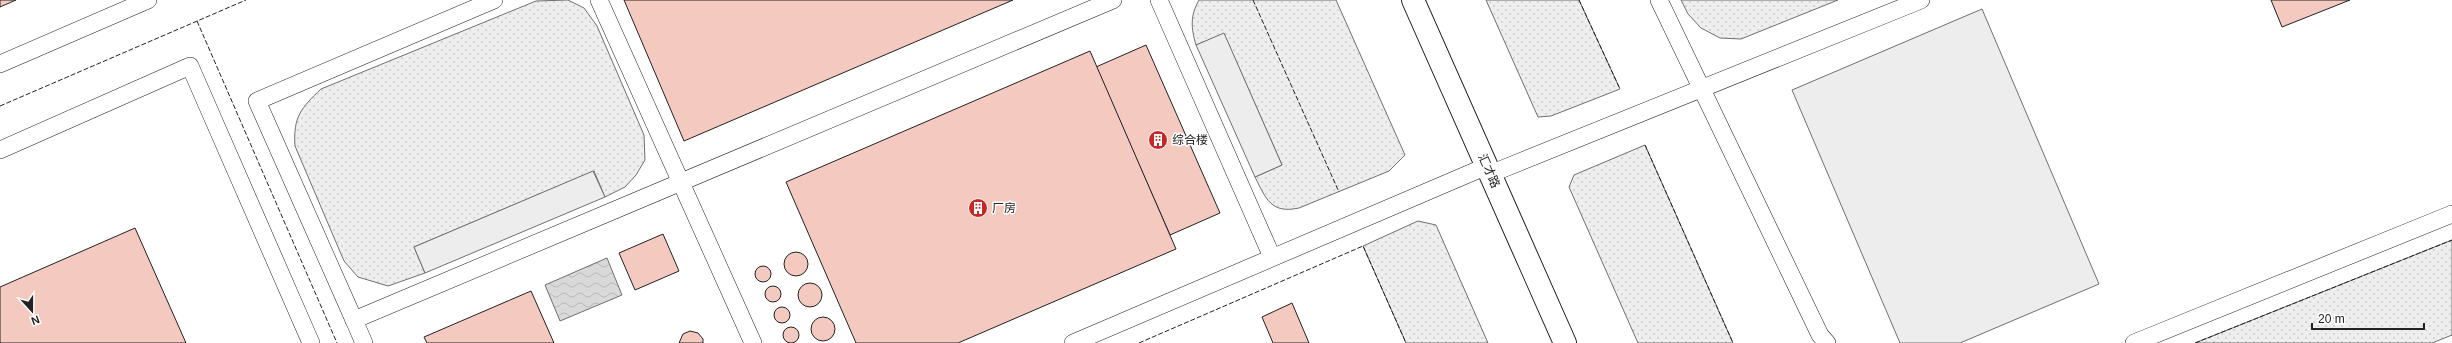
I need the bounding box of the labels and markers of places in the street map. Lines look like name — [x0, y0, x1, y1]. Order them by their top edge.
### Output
building icon: 综合楼 — [1147, 129, 1169, 151]
place label: 综合楼 — [1172, 133, 1208, 147]
building icon: 厂房 — [967, 197, 989, 219]
place label: 厂房 — [992, 201, 1016, 215]

